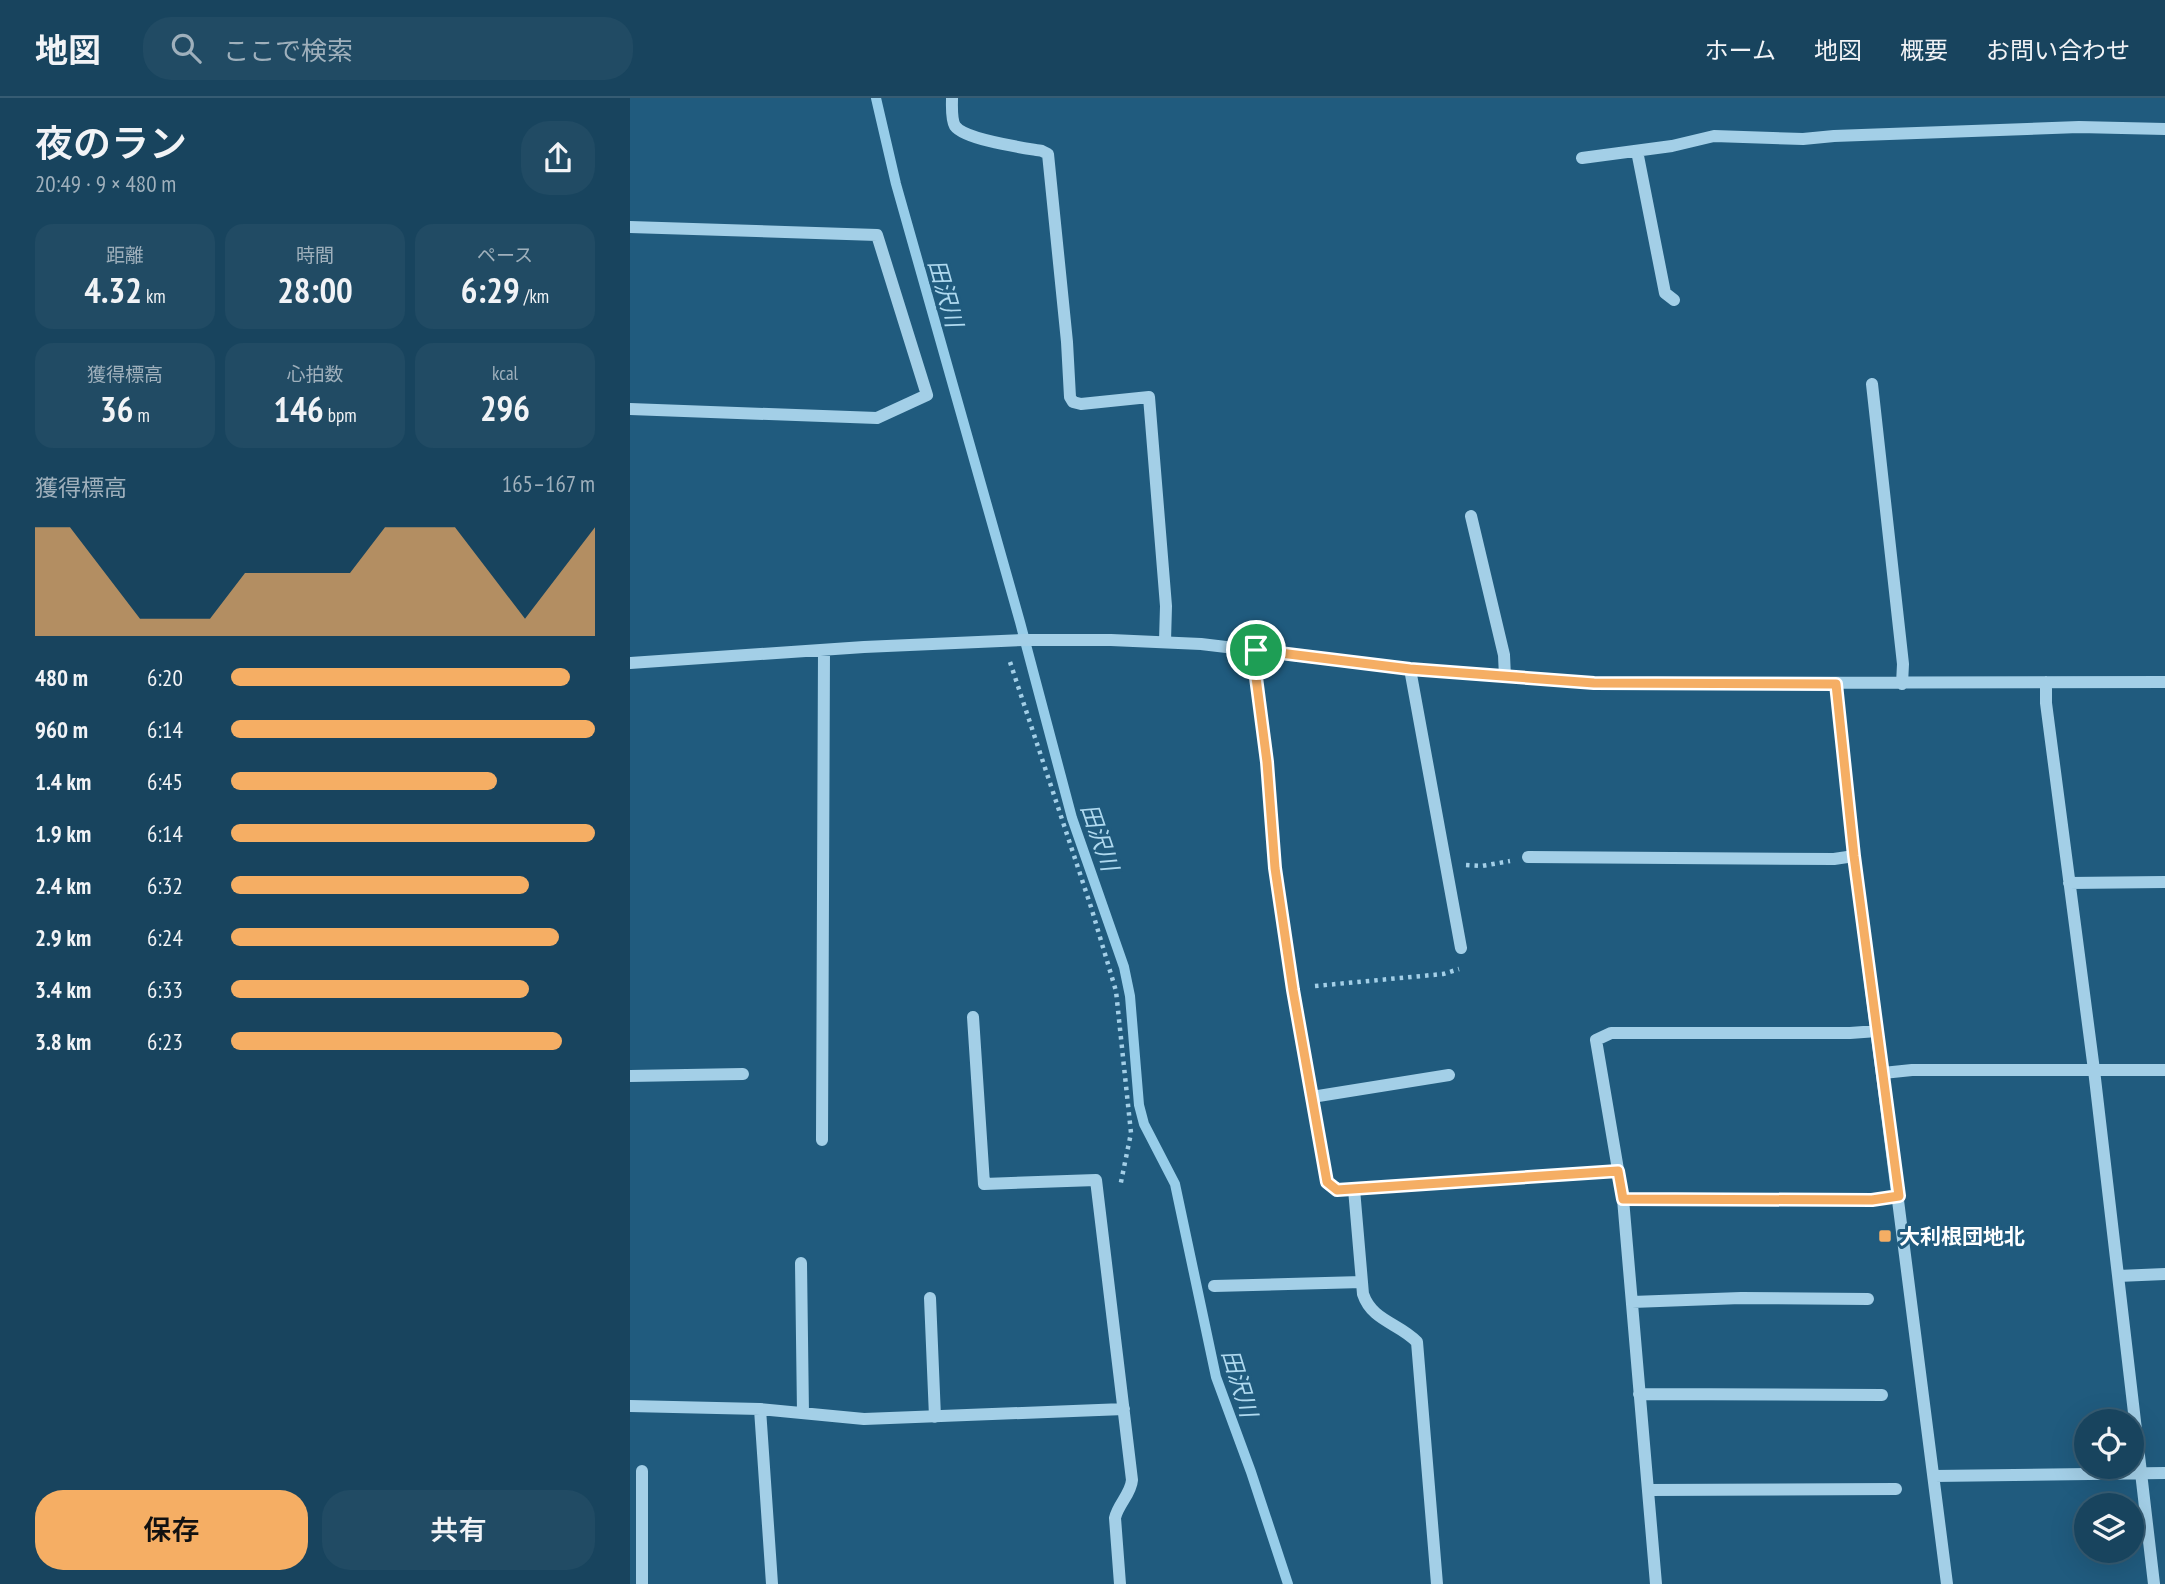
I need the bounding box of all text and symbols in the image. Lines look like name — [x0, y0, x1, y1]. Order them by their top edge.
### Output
search box — [143, 17, 633, 80]
text: 地図 — [35, 28, 101, 71]
icon: search — [167, 29, 205, 67]
text: ここで検索 — [223, 34, 353, 67]
text: ホーム — [1705, 35, 1776, 66]
text: 地図 — [1814, 35, 1862, 66]
text: 概要 — [1900, 35, 1948, 66]
text: お問い合わせ — [1986, 35, 2130, 66]
text: 夜のラン — [35, 118, 187, 167]
button: share — [521, 121, 595, 195]
text: 20:49 · 9 × 480 m — [35, 169, 176, 198]
text: 距離 — [106, 243, 144, 267]
text: 時間 — [296, 243, 334, 267]
text: ペース — [477, 243, 533, 267]
water label: 田沢川 — [923, 256, 970, 333]
text: 4.32 — [84, 267, 142, 313]
text: 28:00 — [277, 267, 353, 313]
text: 6:29 — [461, 267, 520, 313]
text: km — [142, 284, 166, 308]
text: /km — [520, 284, 549, 308]
text: kcal — [492, 361, 518, 385]
text: 獲得標高 — [87, 362, 163, 386]
text: 心拍数 — [286, 362, 344, 386]
text: 296 — [480, 385, 530, 431]
text: 36 — [100, 386, 134, 432]
text: 146 — [273, 386, 324, 432]
text: m — [134, 403, 150, 427]
text: bpm — [324, 403, 357, 427]
text: 165–167 m — [502, 469, 595, 498]
text: 獲得標高 — [35, 473, 127, 502]
pin — [1226, 620, 1286, 680]
icon: arrive — [1237, 631, 1275, 669]
text: 480 m — [35, 663, 88, 692]
text: 6:20 — [147, 663, 183, 692]
text: 960 m — [35, 715, 88, 744]
text: 6:14 — [147, 715, 183, 744]
text: 1.4 km — [35, 767, 91, 796]
text: 6:45 — [147, 767, 183, 796]
water label: 田沢川 — [1075, 800, 1126, 877]
text: 1.9 km — [35, 819, 91, 848]
text: 6:14 — [147, 819, 183, 848]
text: 2.4 km — [35, 871, 91, 900]
text: 6:32 — [147, 871, 183, 900]
text: 2.9 km — [35, 923, 91, 952]
text: 6:24 — [147, 923, 183, 952]
text: 3.4 km — [35, 975, 91, 1004]
text: 6:33 — [147, 975, 183, 1004]
text: 3.8 km — [35, 1027, 91, 1056]
text: 6:23 — [147, 1027, 183, 1056]
place label: 大利根団地北 — [1899, 1223, 2025, 1250]
marker: 大利根団地北 — [1877, 1228, 1893, 1244]
water label: 田沢川 — [1216, 1346, 1265, 1423]
map controls — [2074, 1409, 2144, 1563]
button: locate — [2074, 1409, 2144, 1479]
button: 保存 — [35, 1490, 308, 1570]
button: 共有 — [322, 1490, 595, 1570]
button: layers — [2074, 1493, 2144, 1563]

